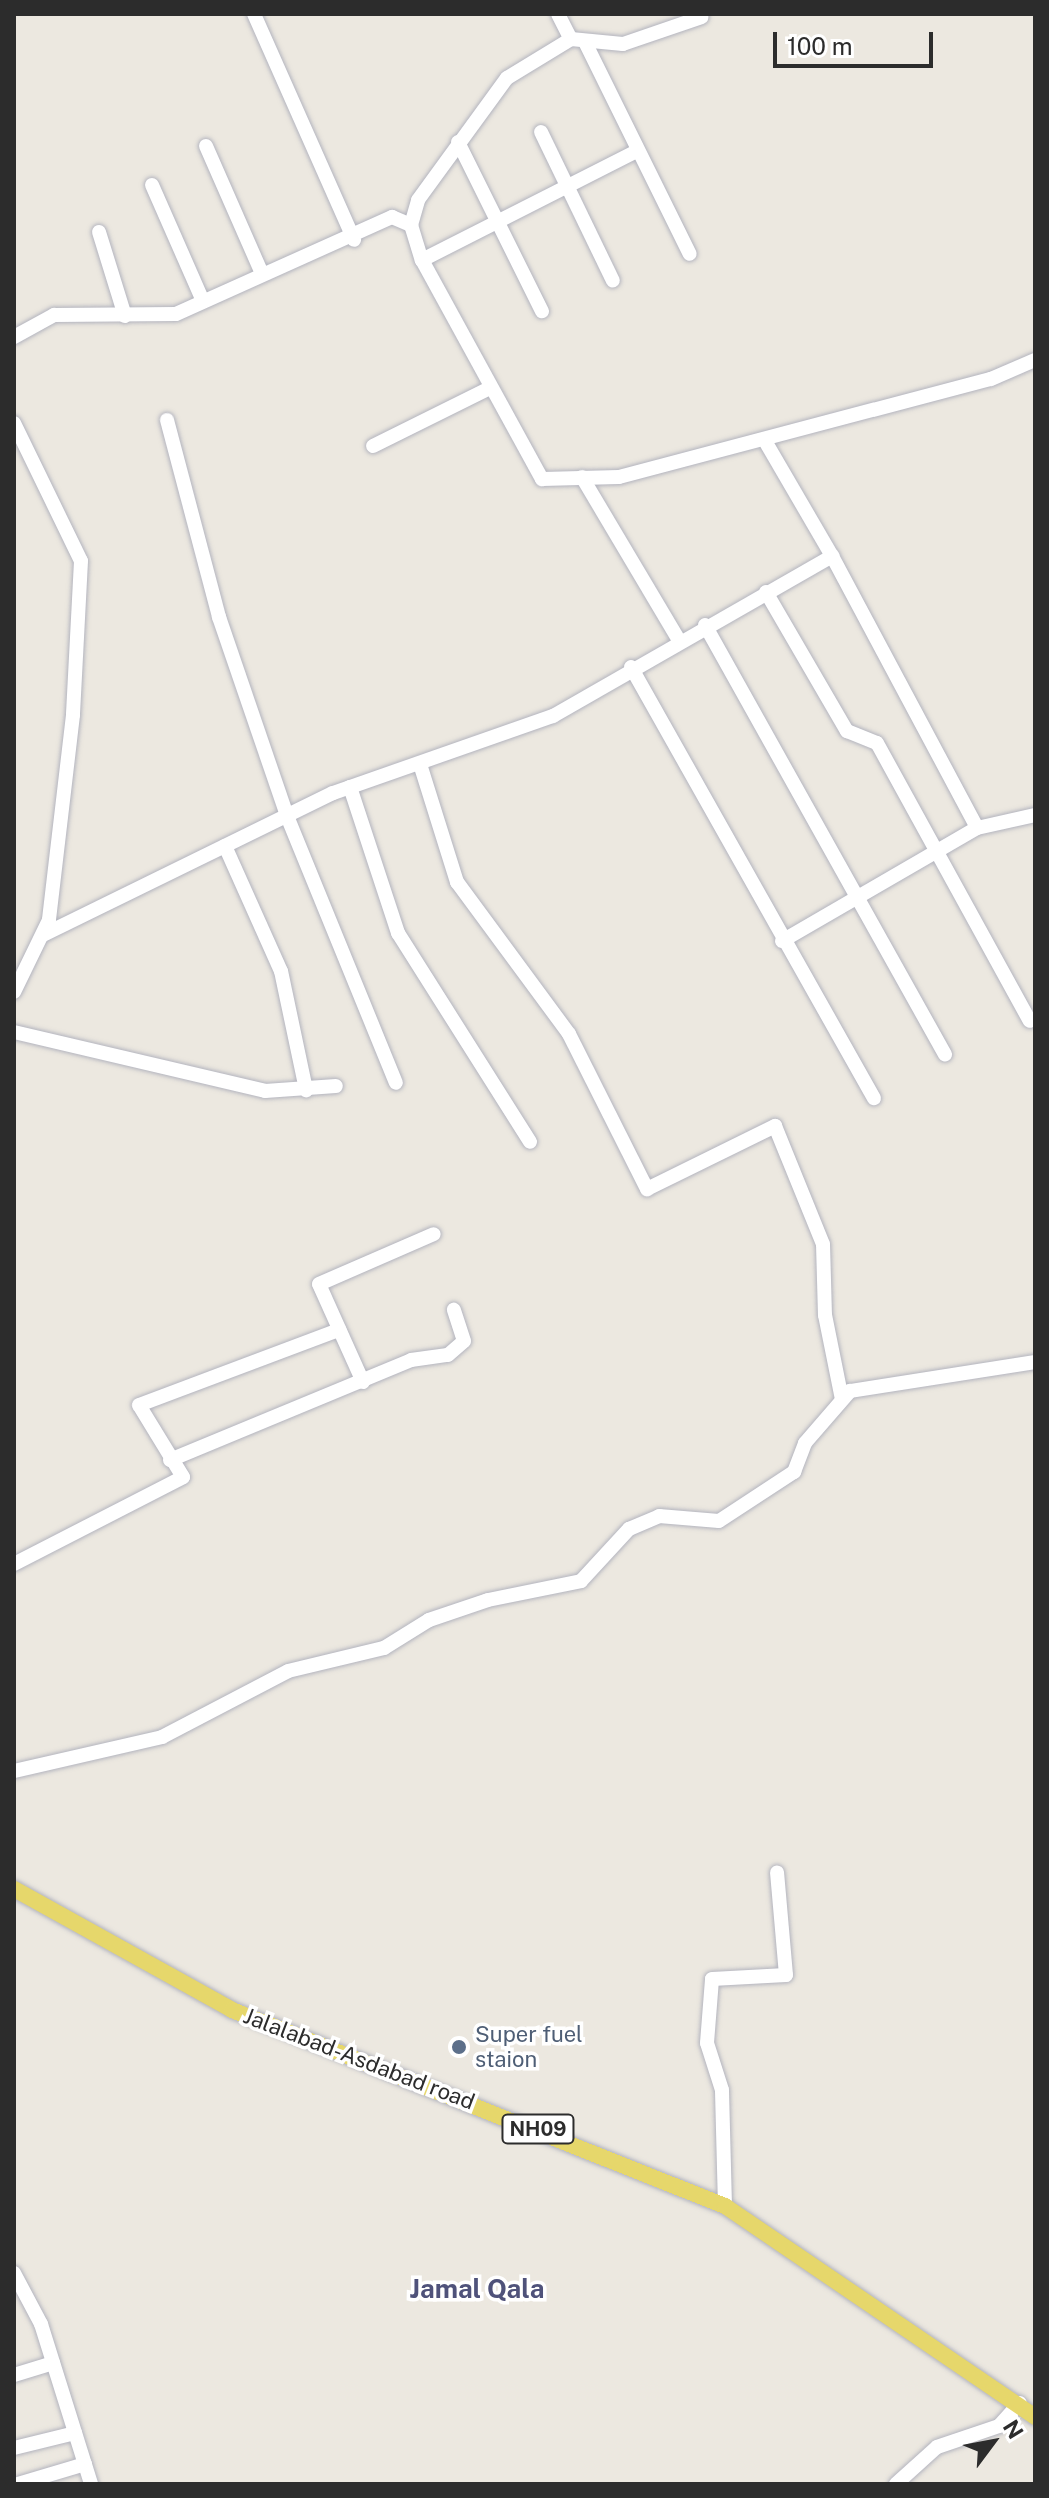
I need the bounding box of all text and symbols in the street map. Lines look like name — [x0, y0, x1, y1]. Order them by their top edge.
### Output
scale bar — [777, 16, 937, 66]
text: 100 m — [787, 32, 853, 60]
street label: Jalalabad-Asdabad road — [240, 2003, 478, 2115]
place label: Super fuel staion — [475, 2021, 583, 2072]
marker: Super fuel staion — [450, 2038, 468, 2056]
road number: NH09 — [500, 2113, 576, 2145]
district label: Jamal Qala — [410, 2273, 544, 2305]
north arrow — [953, 2402, 1033, 2482]
text: N — [998, 2415, 1029, 2443]

